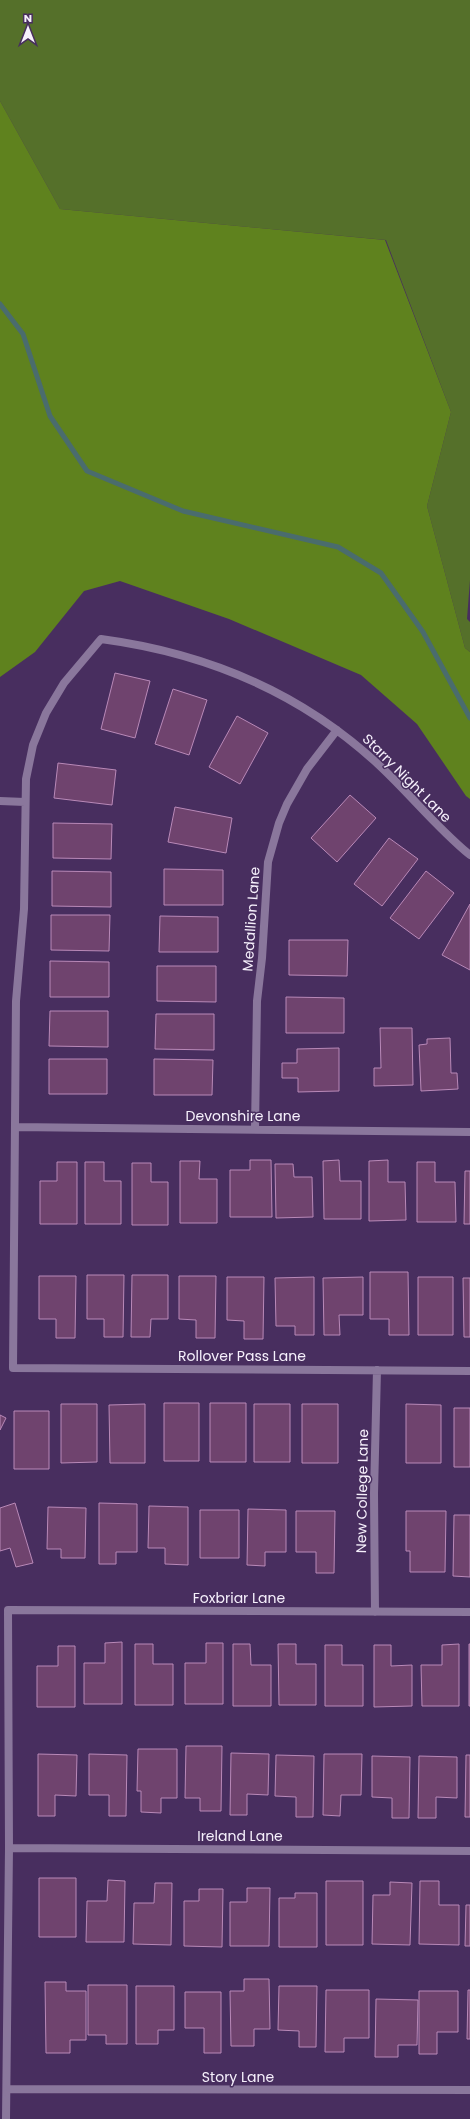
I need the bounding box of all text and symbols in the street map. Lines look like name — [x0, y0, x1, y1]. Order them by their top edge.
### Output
north arrow — [8, 8, 48, 48]
text: N — [24, 10, 32, 26]
street label: Starry Night Lane — [358, 729, 456, 827]
street label: Medallion Lane — [237, 866, 265, 972]
street label: Devonshire Lane — [186, 1106, 301, 1126]
street label: Rollover Pass Lane — [178, 1346, 306, 1366]
street label: New College Lane — [351, 1428, 373, 1553]
street label: Foxbriar Lane — [193, 1588, 286, 1608]
street label: Ireland Lane — [197, 1826, 283, 1846]
street label: Story Lane — [202, 2067, 274, 2087]

